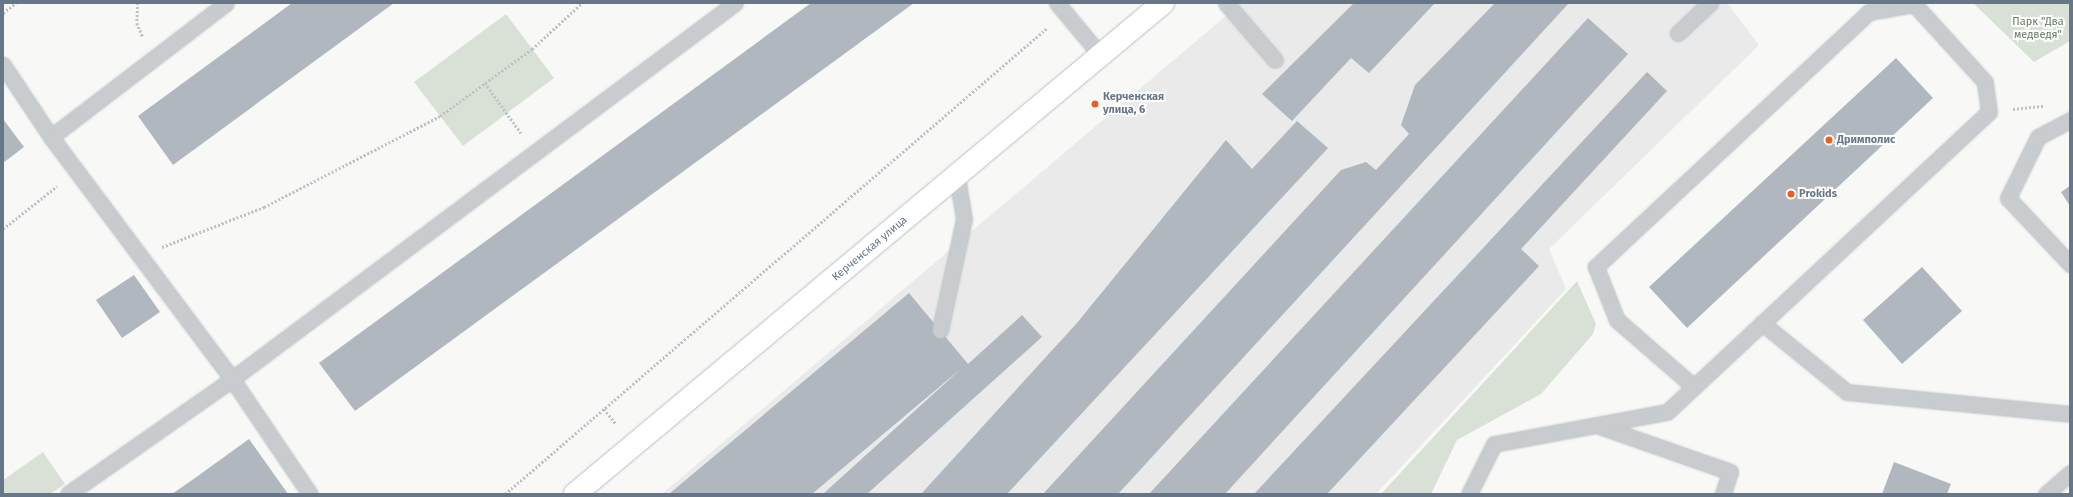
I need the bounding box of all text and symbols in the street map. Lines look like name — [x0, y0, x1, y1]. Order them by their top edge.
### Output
park label: Парк "Два медведя" — [2012, 16, 2064, 42]
place label: Керченская улица, 6 — [1103, 91, 1164, 117]
marker: Керченская улица, 6 — [1090, 99, 1100, 109]
place label: Дримполис — [1837, 133, 1895, 147]
marker: Дримполис — [1824, 135, 1834, 145]
place label: Prokids — [1799, 187, 1837, 201]
marker: Prokids — [1786, 189, 1796, 199]
street label: Керченская улица — [830, 214, 910, 284]

